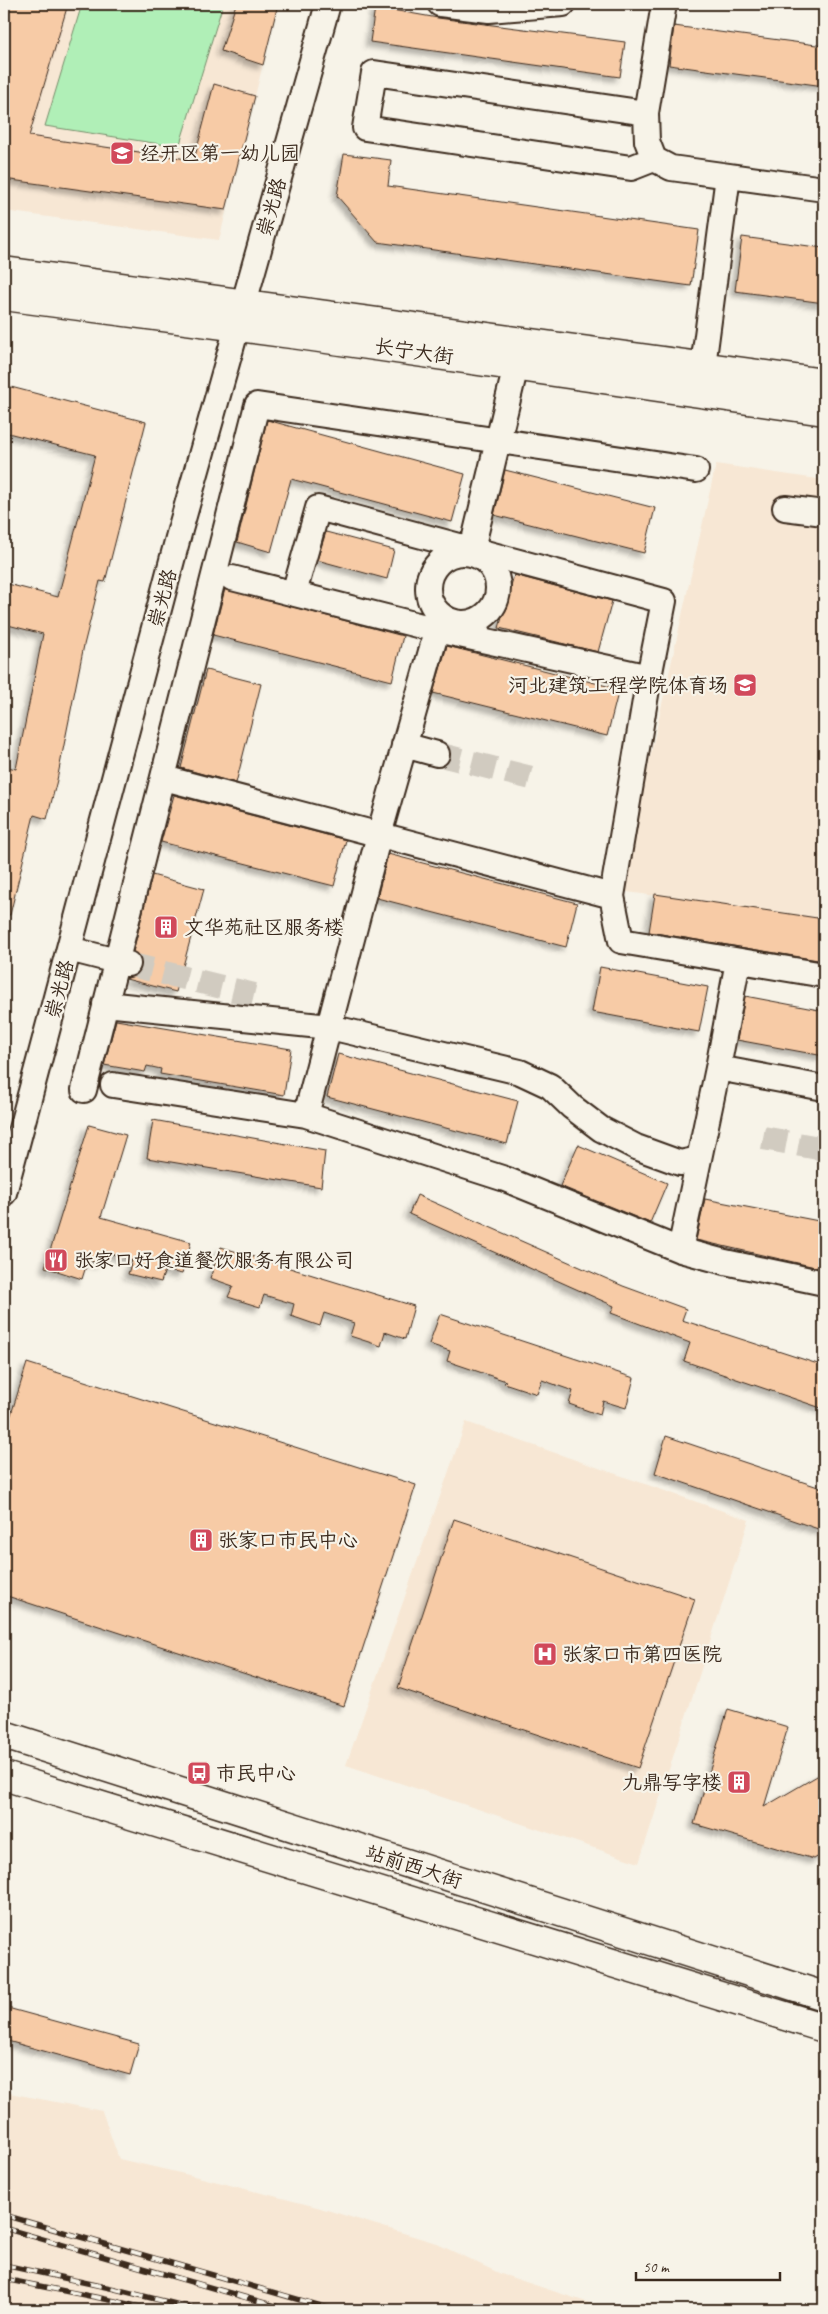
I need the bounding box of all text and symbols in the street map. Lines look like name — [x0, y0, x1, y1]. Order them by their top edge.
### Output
school or university icon: 经开区第一幼儿园 — [109, 140, 135, 166]
place label: 经开区第一幼儿园 — [140, 141, 300, 166]
street label: 崇光路 — [251, 174, 292, 239]
street label: 长宁大街 — [373, 334, 455, 369]
street label: 崇光路 — [143, 565, 183, 630]
school or university icon: 河北建筑工程学院体育场 — [732, 672, 758, 698]
place label: 河北建筑工程学院体育场 — [508, 673, 728, 698]
building icon: 文华苑社区服务楼 — [153, 914, 179, 940]
place label: 文华苑社区服务楼 — [184, 915, 344, 940]
street label: 崇光路 — [40, 956, 80, 1021]
restaurant icon: 张家口好食道餐饮服务有限公司 — [43, 1247, 69, 1273]
place label: 张家口好食道餐饮服务有限公司 — [74, 1248, 354, 1273]
building icon: 张家口市民中心 — [188, 1527, 214, 1553]
place label: 张家口市民中心 — [218, 1528, 358, 1553]
hospital icon: 张家口市第四医院 — [532, 1641, 558, 1667]
place label: 张家口市第四医院 — [562, 1642, 722, 1667]
bus stop icon: 市民中心 — [186, 1760, 212, 1786]
place label: 市民中心 — [216, 1761, 296, 1786]
building icon: 九鼎写字楼 — [726, 1769, 752, 1795]
place label: 九鼎写字楼 — [622, 1770, 722, 1795]
street label: 站前西大街 — [362, 1839, 465, 1894]
scale bar — [636, 2249, 779, 2281]
text: 50 m — [643, 2258, 670, 2277]

